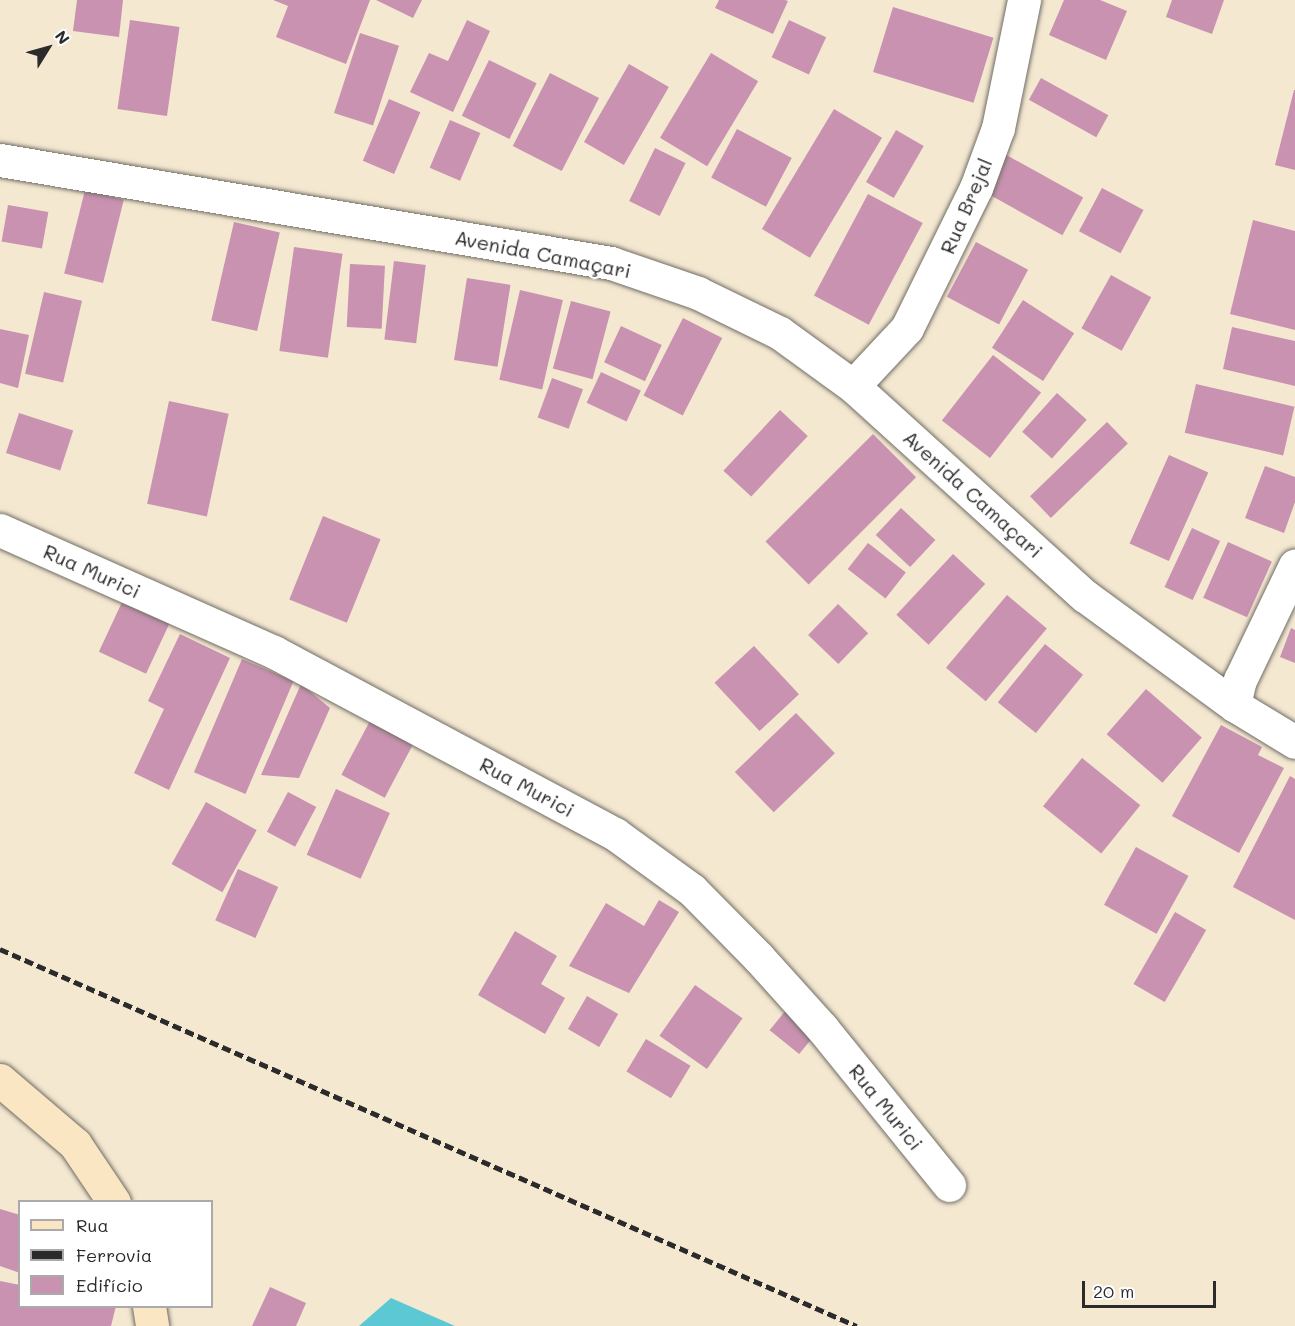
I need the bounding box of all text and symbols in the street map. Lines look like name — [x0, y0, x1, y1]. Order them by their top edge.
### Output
north arrow — [18, 18, 78, 78]
text: N — [51, 26, 75, 48]
street label: Rua Brejal — [935, 155, 997, 257]
street label: Avenida Camaçari — [453, 225, 633, 283]
street label: Avenida Camaçari — [898, 425, 1048, 563]
street label: Rua Murici — [40, 539, 144, 603]
street label: Rua Murici — [476, 752, 578, 822]
street label: Rua Murici — [844, 1059, 928, 1155]
legend — [18, 1200, 213, 1308]
text: Rua — [76, 1213, 109, 1237]
text: Ferrovia — [76, 1243, 152, 1267]
scale bar — [1085, 1269, 1218, 1307]
text: Edifício — [76, 1273, 143, 1297]
text: 20 m — [1093, 1279, 1134, 1303]

